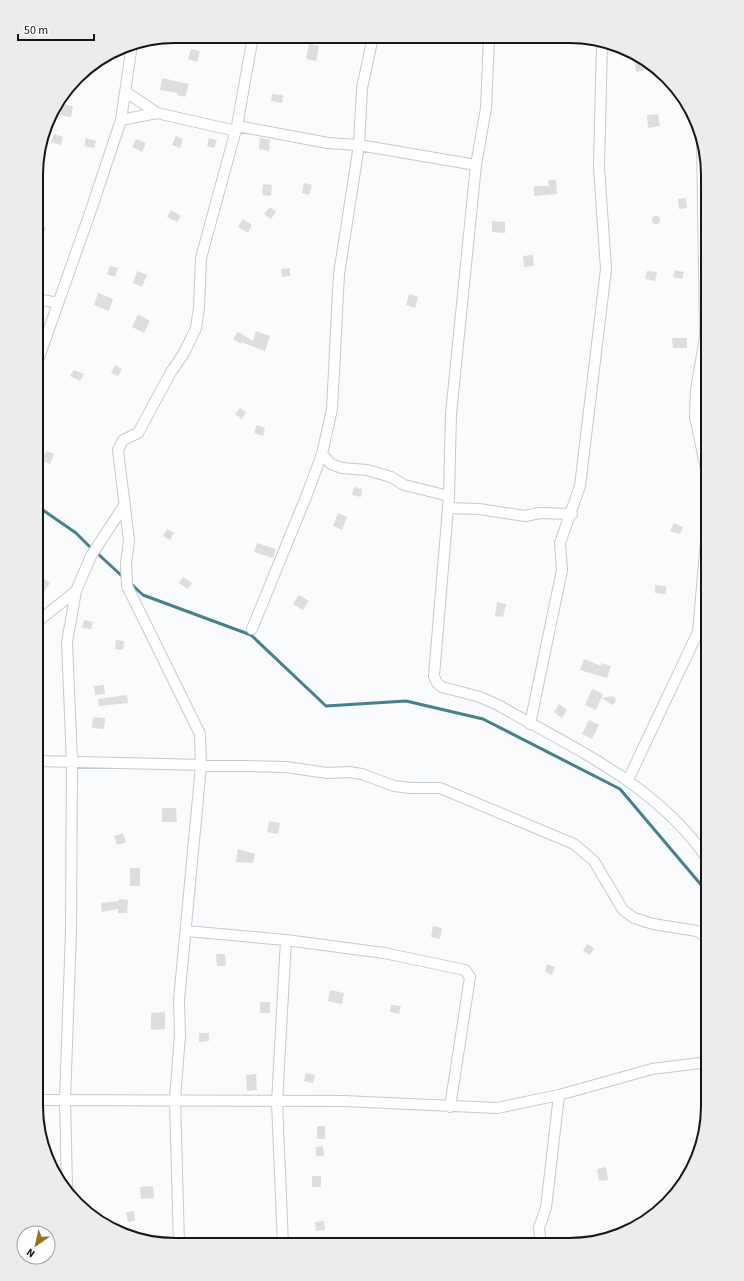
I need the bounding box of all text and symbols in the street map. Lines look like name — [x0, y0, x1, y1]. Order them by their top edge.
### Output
scale bar — [18, 16, 94, 42]
text: 50 m — [24, 22, 48, 39]
north arrow — [16, 1225, 56, 1265]
text: N — [23, 1245, 38, 1261]

